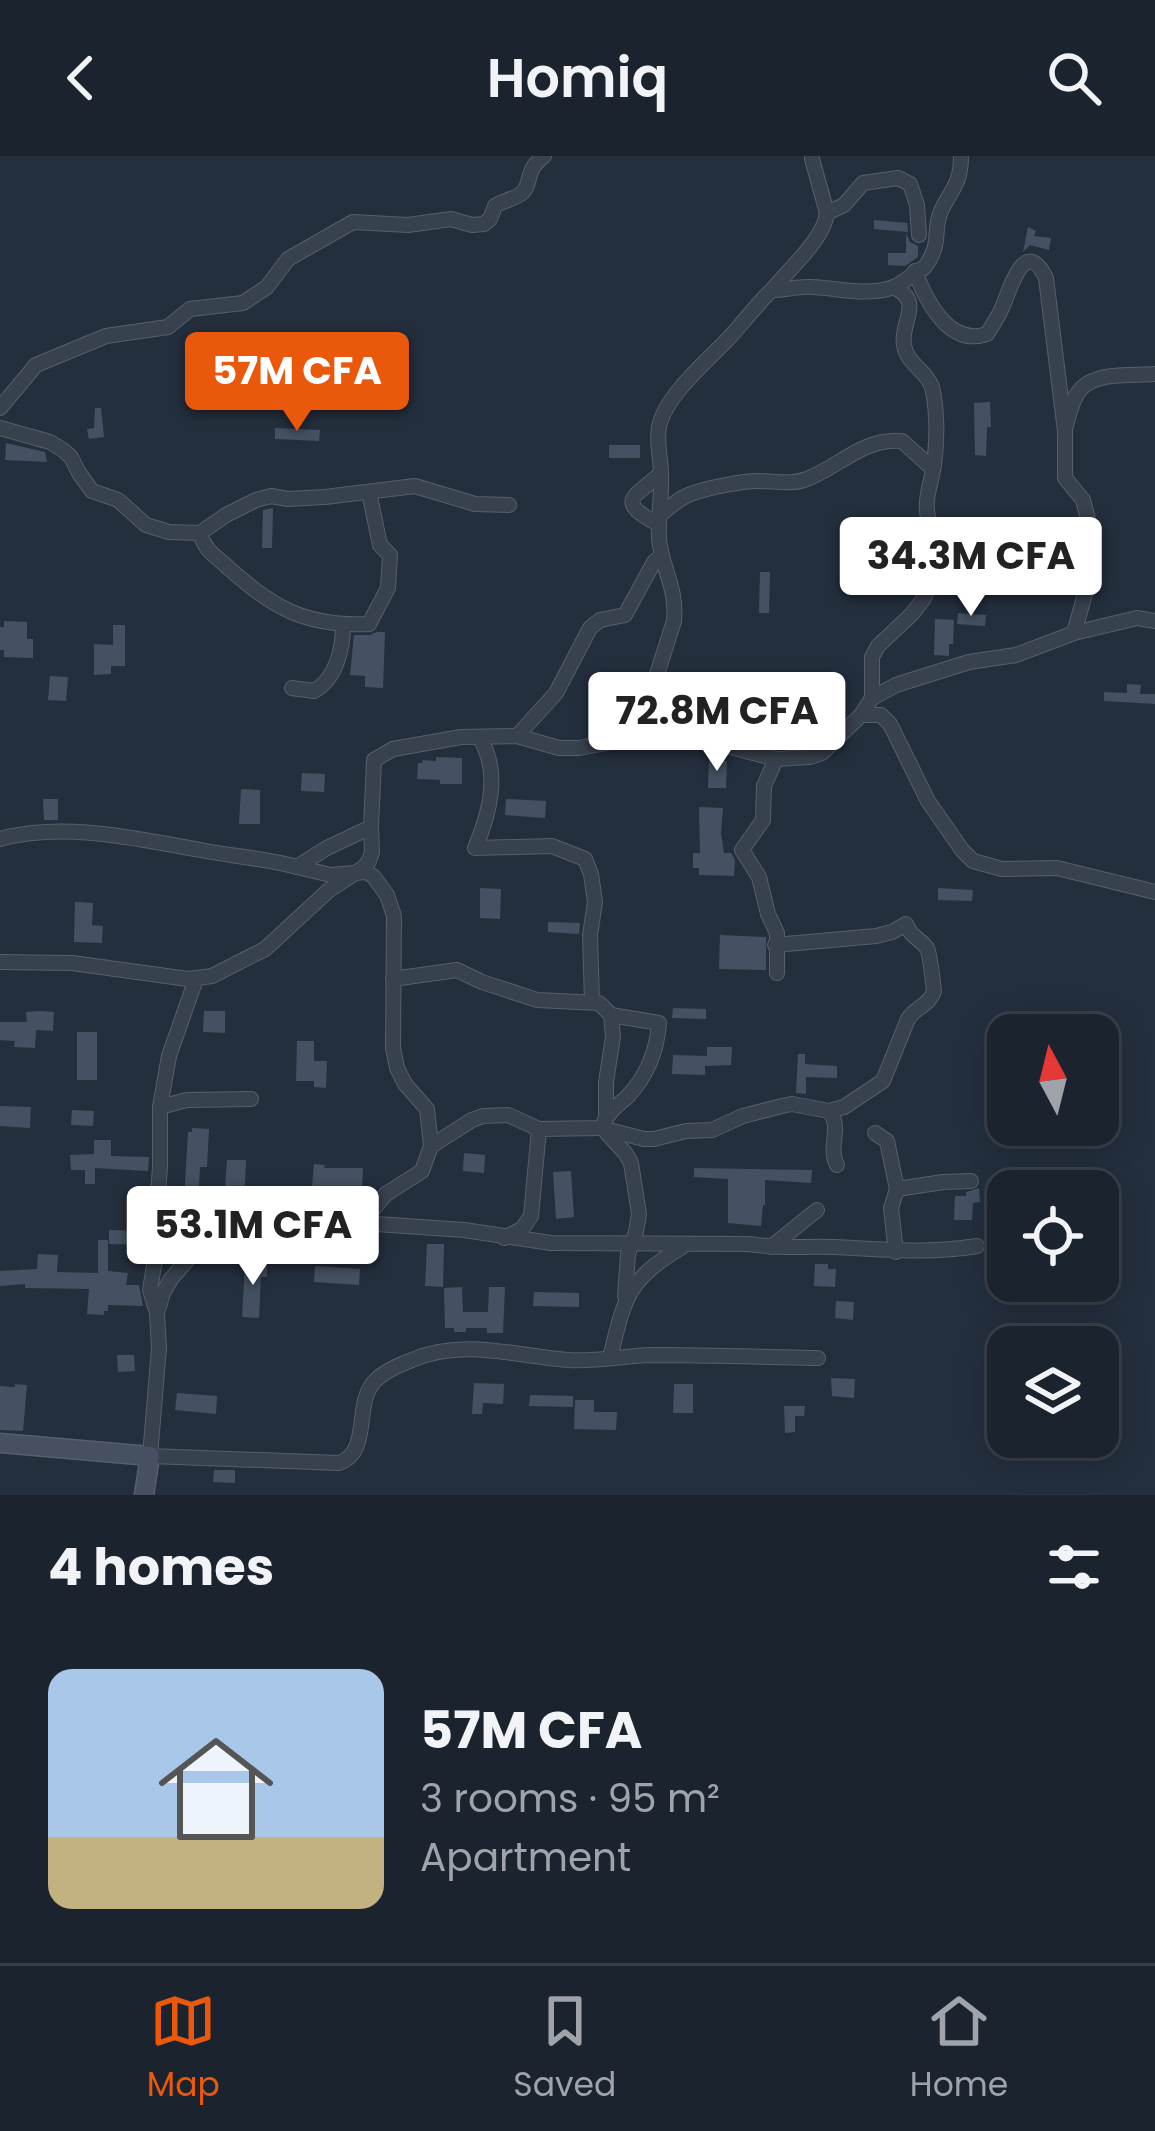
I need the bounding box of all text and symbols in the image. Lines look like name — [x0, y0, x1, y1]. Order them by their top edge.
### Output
text: Homiq — [487, 40, 668, 116]
icon: back — [48, 45, 114, 111]
icon: search — [1041, 45, 1107, 111]
pin: 57M CFA — [186, 332, 408, 434]
text: 57M CFA — [212, 343, 382, 398]
pin: 34.3M CFA — [834, 517, 1108, 619]
text: 34.3M CFA — [867, 528, 1075, 583]
pin: 72.8M CFA — [580, 672, 854, 774]
text: 72.8M CFA — [615, 683, 819, 738]
north arrow — [987, 1014, 1119, 1146]
map controls — [987, 1014, 1119, 1458]
button: locate — [987, 1170, 1119, 1302]
pin: 53.1M CFA — [116, 1186, 390, 1288]
text: 53.1M CFA — [154, 1197, 352, 1252]
button: layers — [987, 1326, 1119, 1458]
text: 4 homes — [48, 1531, 274, 1603]
icon: filters — [1041, 1534, 1107, 1600]
text: 57M CFA — [420, 1694, 642, 1766]
icon: home — [144, 1717, 288, 1861]
text: 3 rooms · 95 m² — [420, 1771, 720, 1826]
text: Apartment — [420, 1830, 631, 1885]
tab: Map — [147, 1988, 220, 2110]
tab: Saved — [513, 1988, 616, 2110]
tab: Home — [910, 1988, 1008, 2110]

